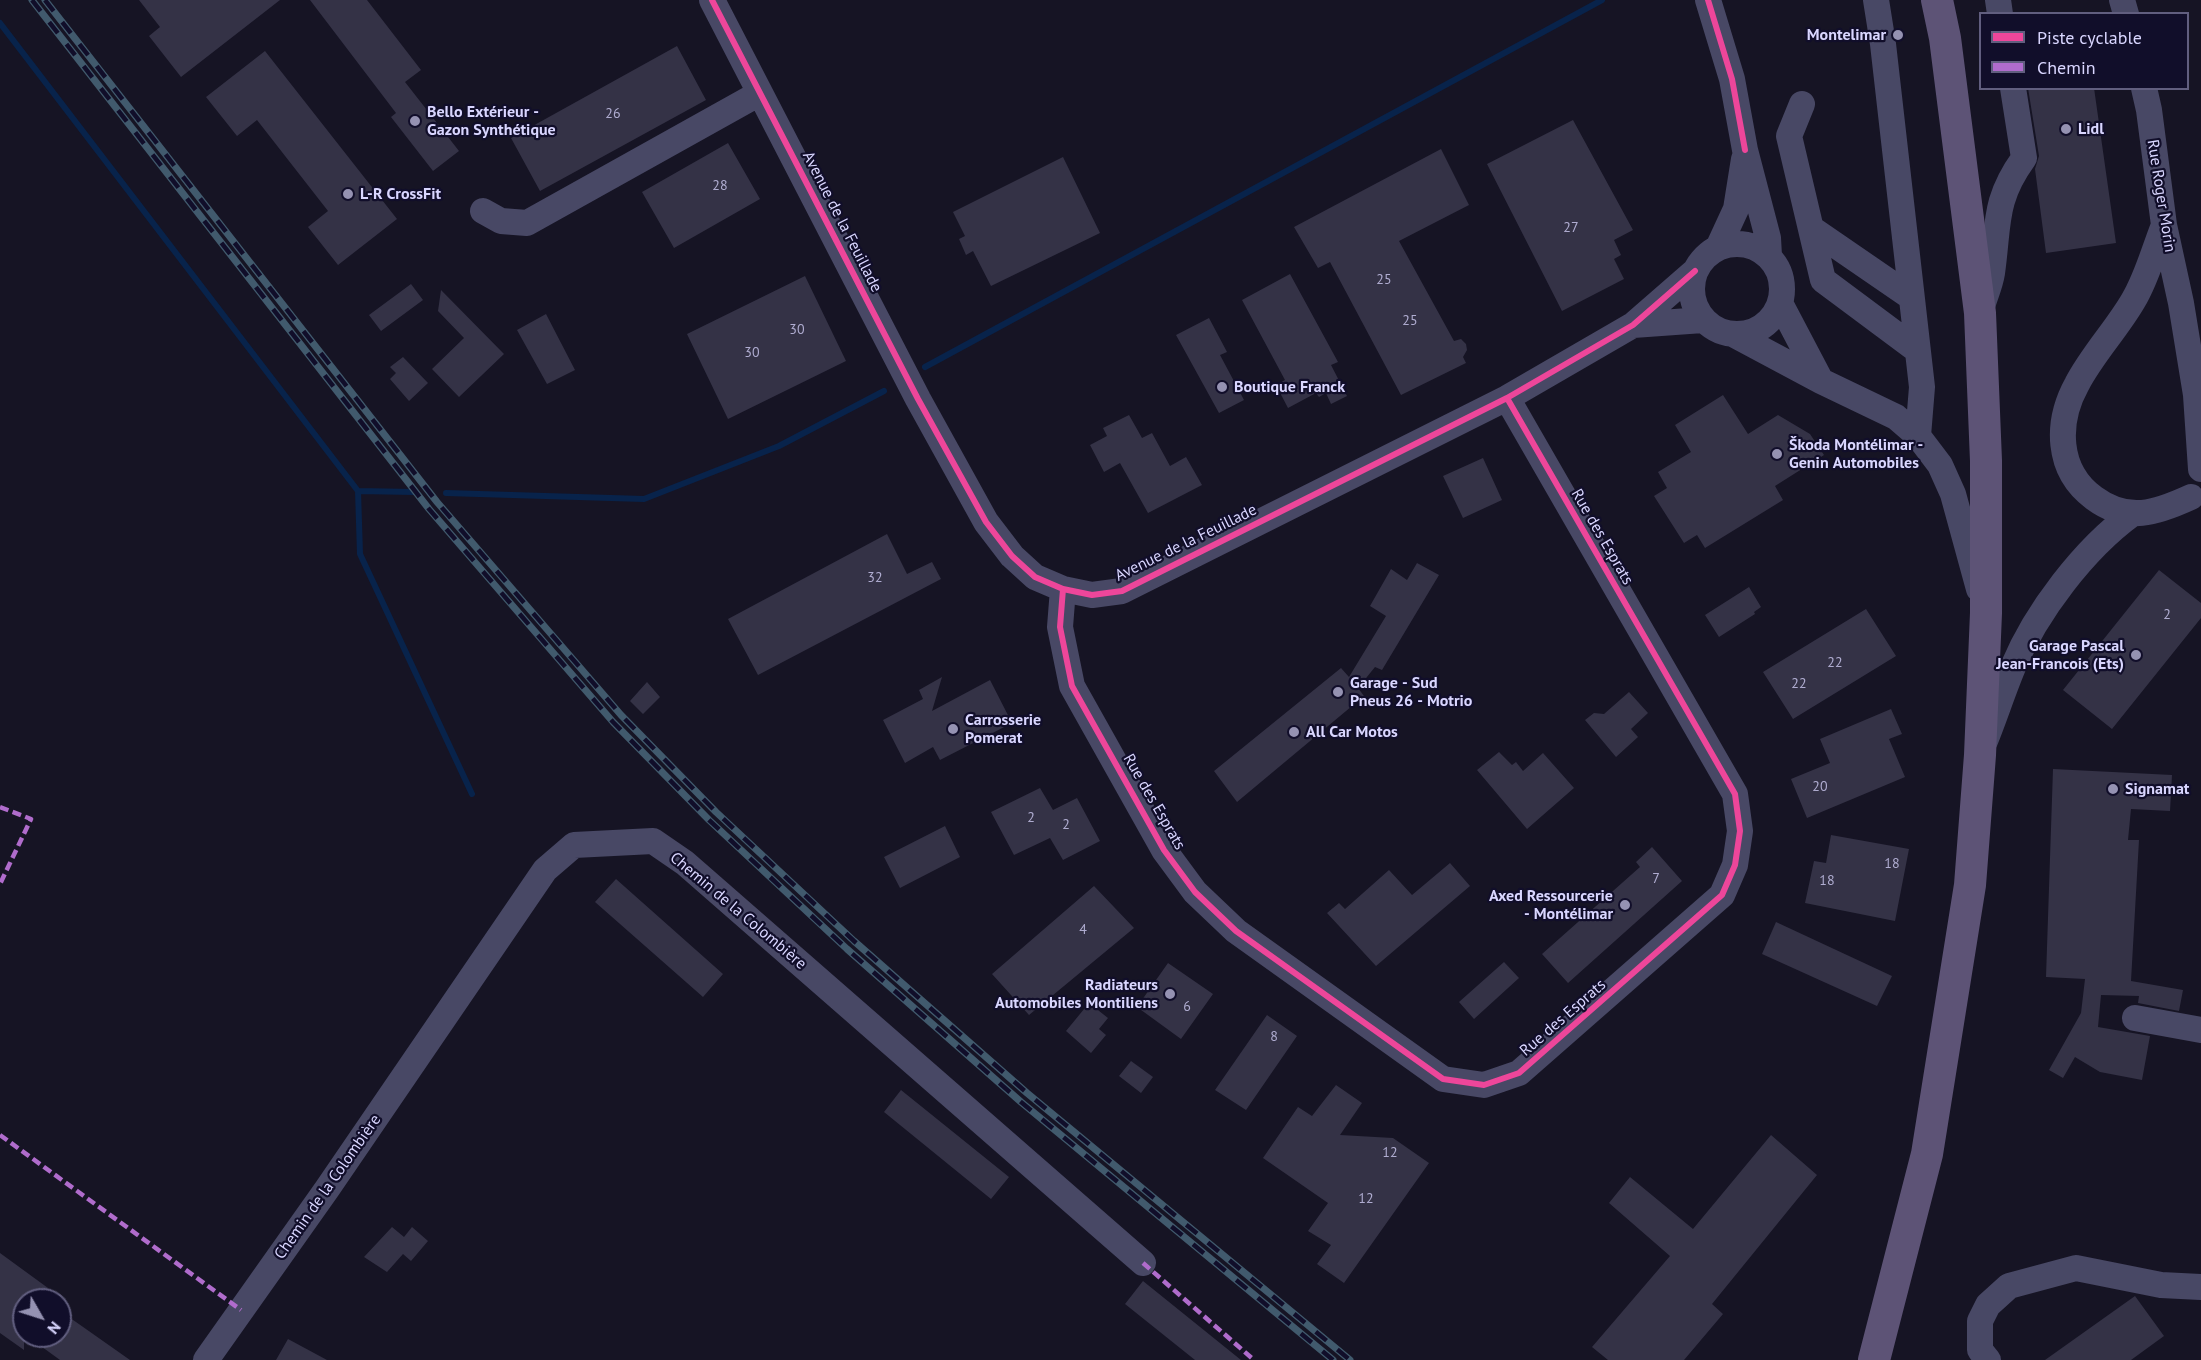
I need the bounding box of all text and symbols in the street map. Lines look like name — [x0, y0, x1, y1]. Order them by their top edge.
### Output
legend — [1979, 12, 2189, 90]
place label: Montelimar — [1807, 25, 1886, 45]
text: Piste cyclable — [2037, 26, 2142, 49]
marker: Montelimar — [1891, 28, 1905, 42]
text: Chemin — [2037, 56, 2096, 79]
place label: Bello Extérieur - Gazon Synthétique — [427, 102, 556, 140]
house number: 26 — [605, 106, 621, 122]
marker: Bello Extérieur - Gazon Synthétique — [408, 114, 422, 128]
place label: Lidl — [2078, 119, 2104, 139]
marker: Lidl — [2059, 122, 2073, 136]
street label: Rue Roger Morin — [2143, 138, 2179, 254]
street label: Avenue de la Feuillade — [798, 148, 886, 296]
house number: 28 — [712, 178, 728, 194]
place label: L-R CrossFit — [360, 184, 441, 204]
marker: L-R CrossFit — [341, 187, 355, 201]
house number: 27 — [1563, 220, 1579, 236]
house number: 25 — [1376, 272, 1392, 288]
house number: 25 — [1402, 313, 1418, 329]
house number: 30 — [789, 322, 805, 338]
house number: 30 — [744, 345, 760, 361]
place label: Boutique Franck — [1234, 377, 1345, 397]
marker: Boutique Franck — [1215, 380, 1229, 394]
place label: Škoda Montélimar - Genin Automobiles — [1789, 435, 1923, 473]
marker: Škoda Montélimar - Genin Automobiles — [1770, 447, 1784, 461]
street label: Rue des Esprats — [1567, 486, 1637, 588]
street label: Avenue de la Feuillade — [1112, 500, 1260, 586]
house number: 32 — [867, 570, 883, 586]
house number: 2 — [2163, 607, 2171, 623]
place label: Garage Pascal Jean-Francois (Ets) — [1996, 636, 2124, 674]
marker: Garage Pascal Jean-Francois (Ets) — [2129, 648, 2143, 662]
house number: 22 — [1827, 655, 1843, 671]
place label: Garage - Sud Pneus 26 - Motrio — [1350, 673, 1472, 711]
house number: 22 — [1791, 676, 1807, 692]
marker: Garage - Sud Pneus 26 - Motrio — [1331, 685, 1345, 699]
place label: Carrosserie Pomerat — [965, 710, 1041, 748]
marker: Carrosserie Pomerat — [946, 722, 960, 736]
place label: All Car Motos — [1306, 722, 1398, 742]
marker: All Car Motos — [1287, 725, 1301, 739]
street label: Rue des Esprats — [1119, 751, 1189, 853]
house number: 20 — [1812, 779, 1828, 795]
place label: Signamat — [2125, 779, 2189, 799]
marker: Signamat — [2106, 782, 2120, 796]
house number: 2 — [1027, 810, 1035, 826]
house number: 2 — [1062, 817, 1070, 833]
street label: Chemin de la Colombière — [666, 848, 810, 974]
house number: 18 — [1884, 856, 1900, 872]
house number: 7 — [1652, 871, 1660, 887]
house number: 18 — [1819, 873, 1835, 889]
place label: Axed Ressourcerie - Montélimar — [1489, 886, 1613, 924]
marker: Axed Ressourcerie - Montélimar — [1618, 898, 1632, 912]
house number: 4 — [1079, 922, 1087, 938]
place label: Radiateurs Automobiles Montiliens — [995, 975, 1158, 1013]
street label: Rue des Esprats — [1516, 975, 1610, 1061]
marker: Radiateurs Automobiles Montiliens — [1163, 987, 1177, 1001]
house number: 6 — [1183, 999, 1191, 1015]
house number: 8 — [1270, 1029, 1278, 1045]
street label: Chemin de la Colombière — [271, 1111, 385, 1263]
house number: 12 — [1382, 1145, 1398, 1161]
house number: 12 — [1358, 1191, 1374, 1207]
north arrow — [12, 1288, 72, 1348]
text: N — [43, 1318, 66, 1338]

